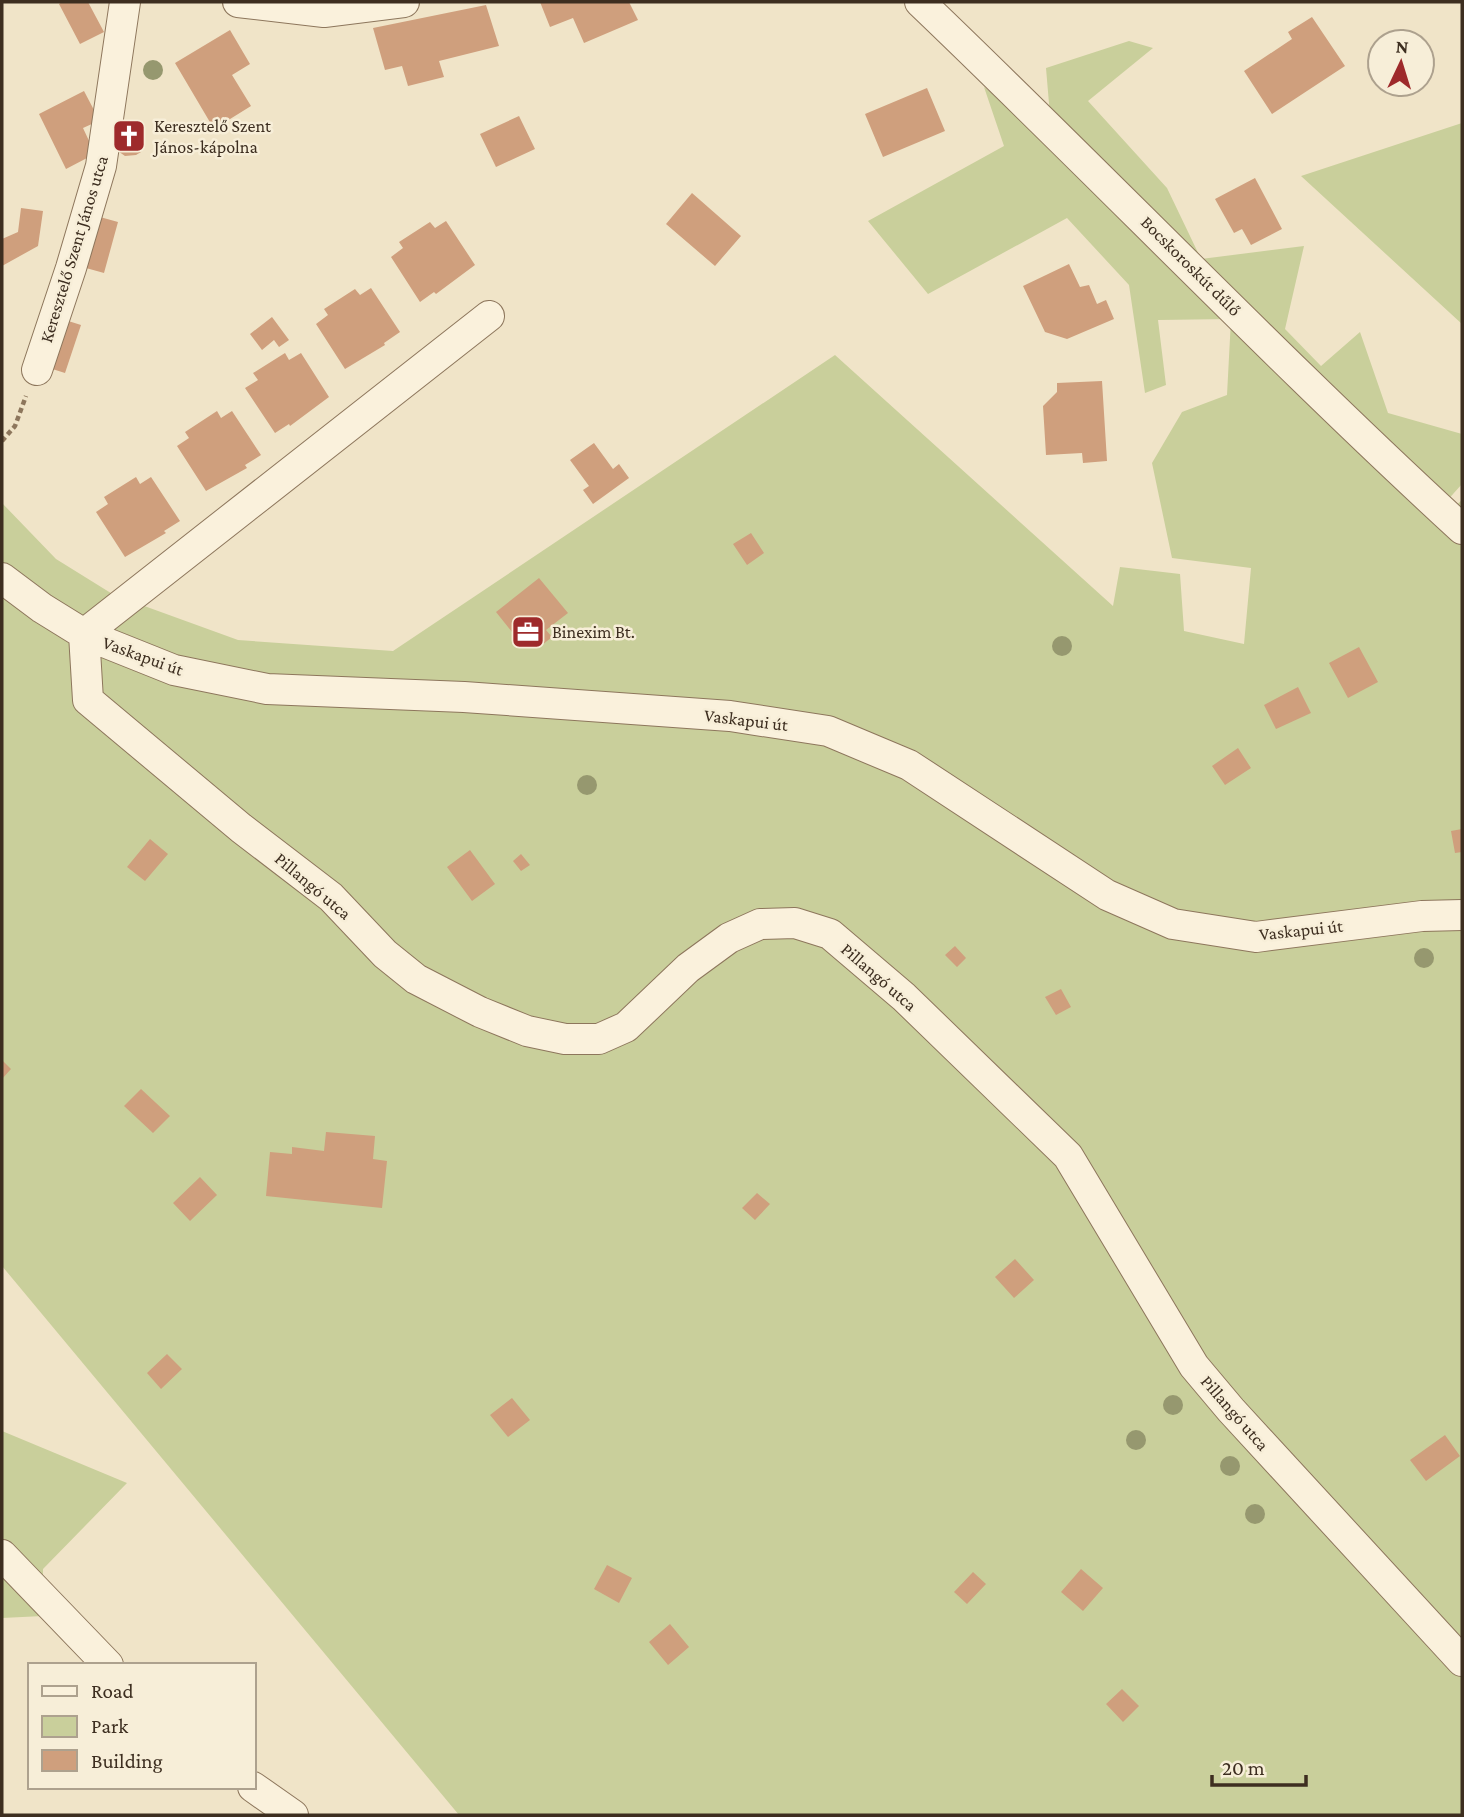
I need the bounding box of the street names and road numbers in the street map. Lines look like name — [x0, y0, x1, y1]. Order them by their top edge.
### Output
street label: Keresztelő Szent János utca — [36, 153, 112, 345]
street label: Bocskoroskút dűlő — [1137, 212, 1245, 320]
street label: Vaskapui út — [100, 632, 187, 680]
street label: Vaskapui út — [703, 705, 790, 735]
street label: Pillangó utca — [271, 848, 355, 924]
street label: Vaskapui út — [1258, 916, 1345, 944]
street label: Pillangó utca — [837, 939, 921, 1015]
street label: Pillangó utca — [1197, 1371, 1273, 1455]

